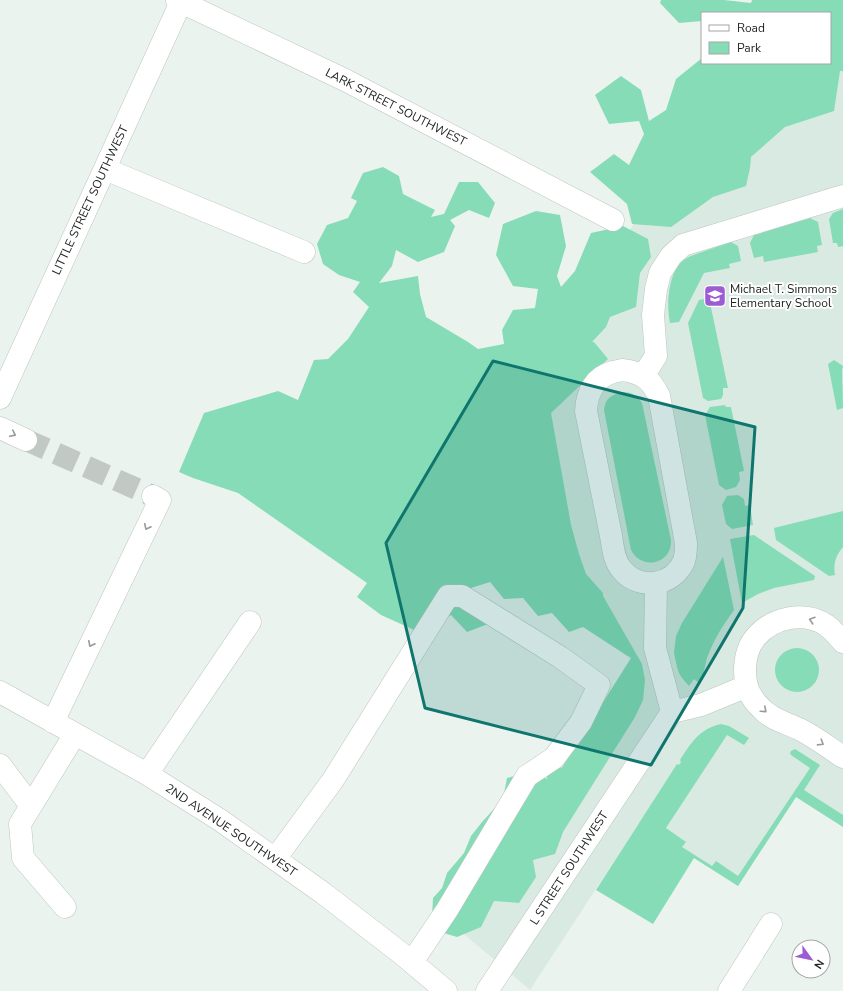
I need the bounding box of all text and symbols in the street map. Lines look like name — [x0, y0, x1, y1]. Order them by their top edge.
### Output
legend — [701, 12, 831, 64]
text: Road — [737, 20, 765, 36]
text: Park — [737, 40, 762, 56]
street label: LARK STREET SOUTHWEST — [323, 64, 470, 150]
street label: LITTLE STREET SOUTHWEST — [48, 122, 132, 277]
place label: Michael T. Simmons Elementary School — [730, 281, 837, 311]
school or university icon: Michael T. Simmons Elementary School — [702, 283, 728, 309]
one-way arrow — [9, 429, 16, 437]
one-way arrow — [144, 523, 152, 531]
one-way arrow — [809, 616, 816, 625]
one-way arrow — [88, 640, 96, 648]
one-way arrow — [759, 705, 767, 713]
one-way arrow — [817, 738, 824, 746]
street label: 2ND AVENUE SOUTHWEST — [162, 780, 300, 880]
street label: L STREET SOUTHWEST — [526, 807, 612, 928]
north arrow — [791, 939, 831, 979]
text: N — [810, 957, 827, 972]

